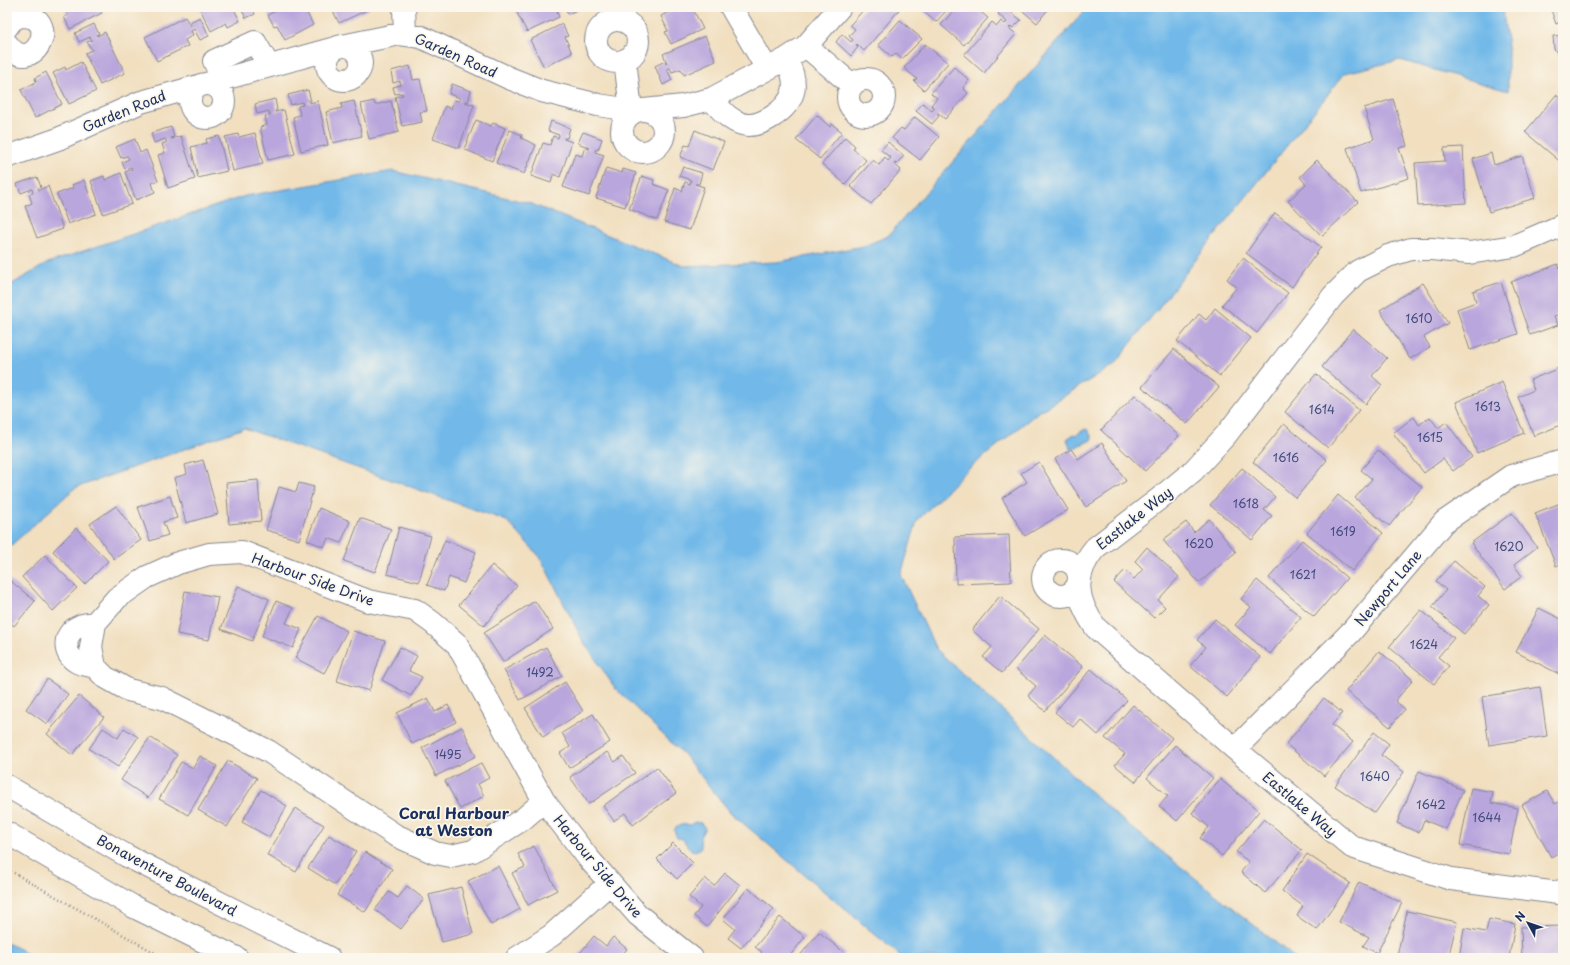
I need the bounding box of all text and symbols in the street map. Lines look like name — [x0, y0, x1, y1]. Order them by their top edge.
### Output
street label: Garden Road — [411, 27, 501, 83]
street label: Garden Road — [79, 85, 169, 137]
house number: 1610 — [1406, 309, 1433, 327]
house number: 1613 — [1475, 397, 1501, 415]
house number: 1614 — [1309, 400, 1335, 418]
house number: 1615 — [1417, 428, 1443, 446]
house number: 1616 — [1273, 448, 1299, 466]
street label: Eastlake Way — [1091, 481, 1177, 555]
house number: 1618 — [1233, 494, 1259, 512]
house number: 1619 — [1330, 522, 1356, 540]
house number: 1620 — [1184, 534, 1214, 552]
house number: 1620 — [1494, 537, 1524, 555]
street label: Newport Lane — [1349, 545, 1427, 631]
street label: Harbour Side Drive — [249, 547, 377, 611]
house number: 1621 — [1290, 565, 1316, 583]
house number: 1624 — [1410, 635, 1438, 653]
house number: 1492 — [526, 663, 554, 681]
house number: 1495 — [434, 745, 462, 763]
street label: Eastlake Way — [1258, 766, 1342, 842]
house number: 1640 — [1360, 767, 1390, 785]
house number: 1642 — [1416, 795, 1446, 813]
district label: Coral Harbour at Weston — [399, 801, 510, 841]
house number: 1644 — [1473, 808, 1502, 826]
street label: Harbour Side Drive — [549, 810, 647, 922]
street label: Bonaventure Boulevard — [93, 829, 241, 921]
north arrow — [1508, 903, 1548, 943]
text: N — [1511, 907, 1529, 925]

